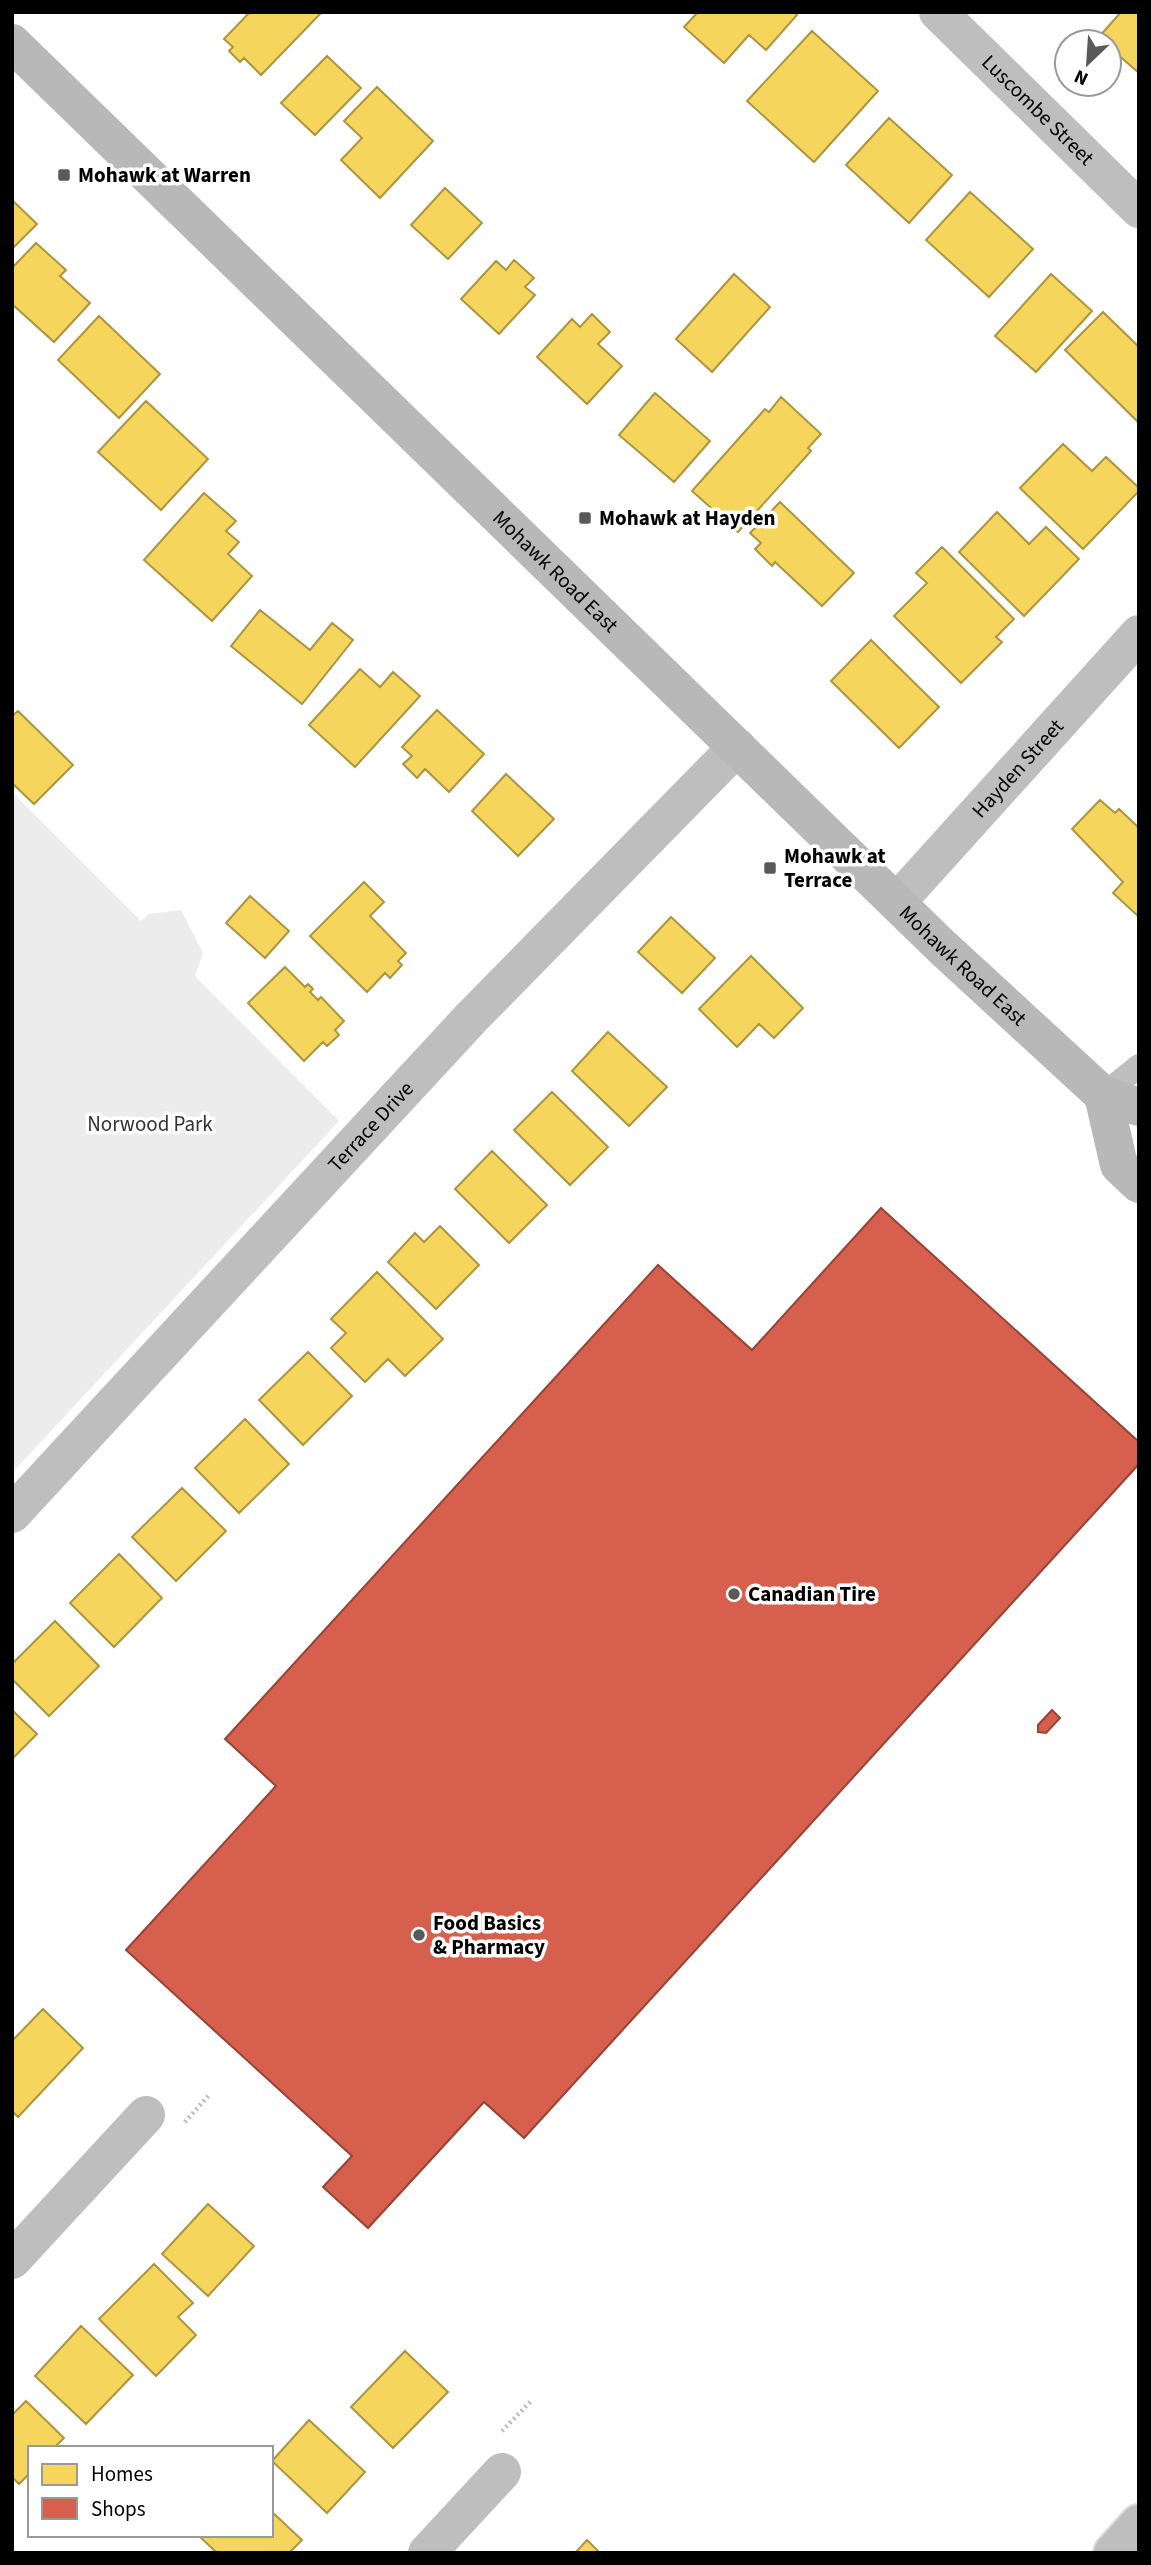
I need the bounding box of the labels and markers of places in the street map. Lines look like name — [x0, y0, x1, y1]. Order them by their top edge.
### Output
place label: Mohawk at Warren — [78, 160, 251, 190]
marker: Mohawk at Warren — [56, 167, 72, 183]
place label: Mohawk at Hayden — [599, 503, 776, 533]
marker: Mohawk at Hayden — [577, 510, 593, 526]
place label: Mohawk at Terrace — [784, 841, 885, 895]
marker: Mohawk at Terrace — [762, 860, 778, 876]
place label: Canadian Tire — [748, 1579, 876, 1609]
marker: Canadian Tire — [726, 1586, 742, 1602]
place label: Food Basics & Pharmacy — [433, 1908, 545, 1962]
marker: Food Basics & Pharmacy — [411, 1927, 427, 1943]

